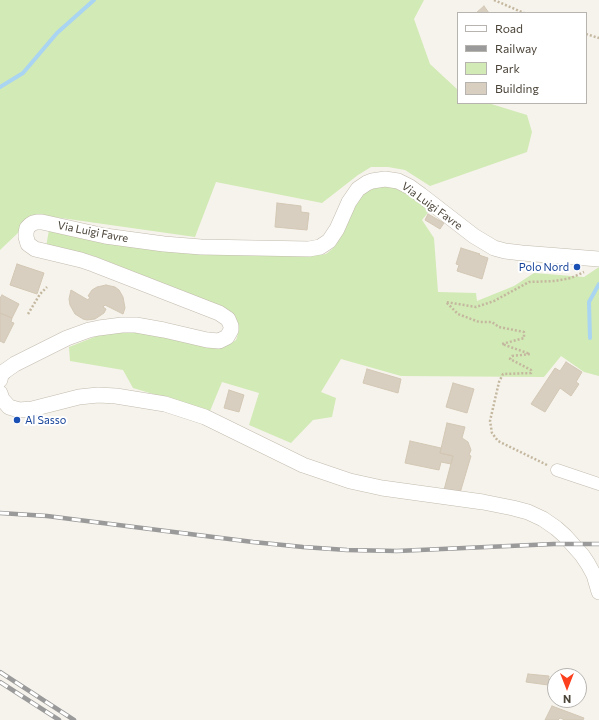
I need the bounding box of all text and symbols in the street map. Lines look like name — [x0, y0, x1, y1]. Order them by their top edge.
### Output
legend — [457, 12, 587, 104]
text: Road — [495, 21, 523, 35]
text: Railway — [495, 41, 537, 55]
text: Park — [495, 61, 520, 75]
text: Building — [495, 81, 539, 95]
street label: Via Luigi Favre — [399, 180, 465, 232]
street label: Via Luigi Favre — [57, 219, 129, 245]
place label: Polo Nord — [519, 260, 569, 274]
marker: Polo Nord — [572, 262, 582, 272]
place label: Al Sasso — [25, 413, 66, 427]
marker: Al Sasso — [12, 415, 22, 425]
north arrow — [547, 668, 587, 708]
text: N — [563, 693, 571, 706]

